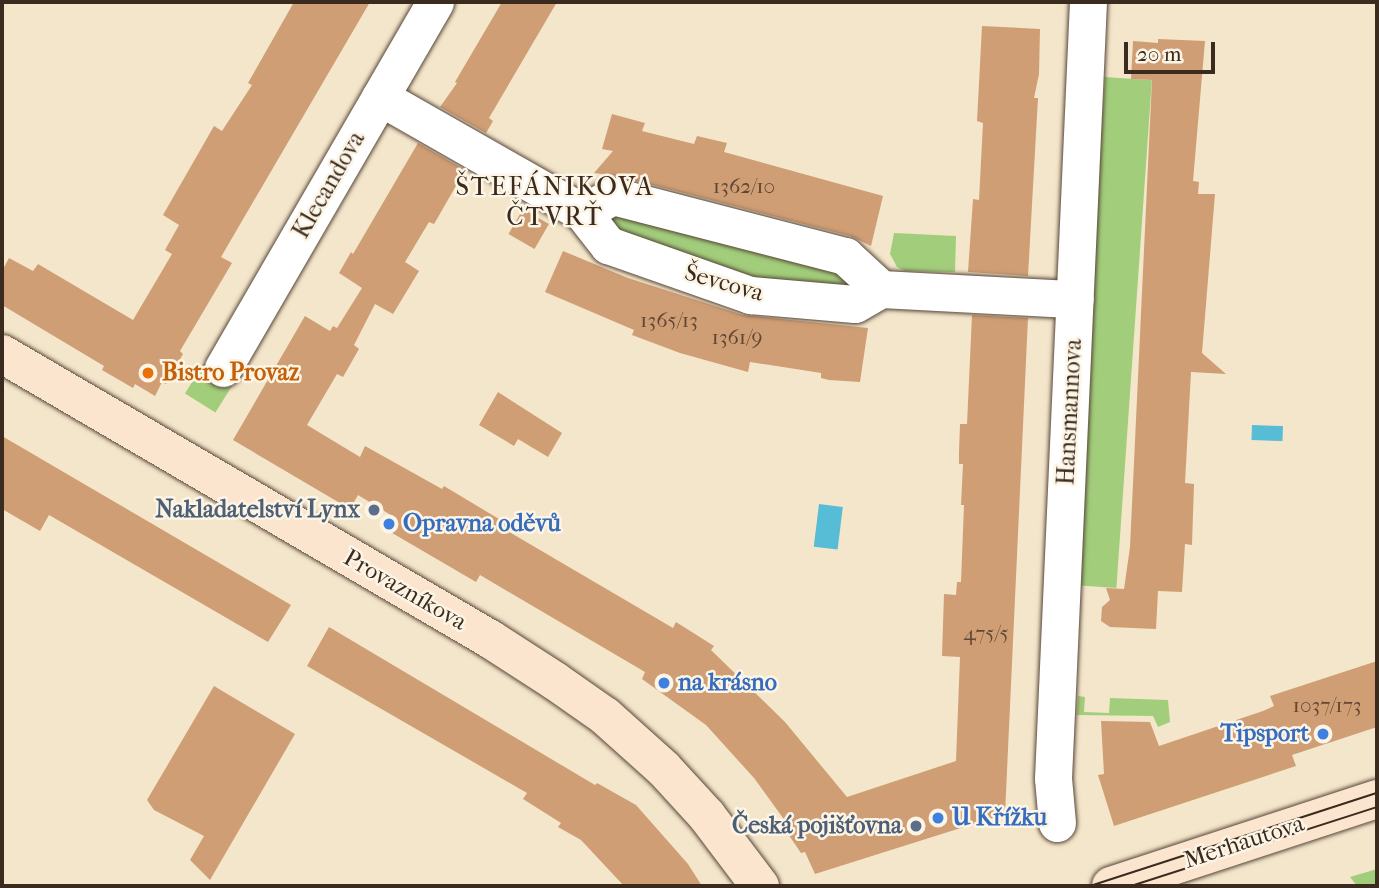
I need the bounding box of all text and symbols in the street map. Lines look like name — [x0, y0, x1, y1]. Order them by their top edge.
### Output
scale bar — [1127, 28, 1218, 72]
text: 20 m — [1137, 42, 1181, 66]
street label: Klecandova — [287, 126, 371, 244]
district label: ŠTEFÁNIKOVA ČTVRŤ — [457, 171, 653, 232]
house number: 1362/10 — [713, 173, 775, 199]
street label: Ševcova — [681, 258, 767, 308]
house number: 1365/13 — [640, 307, 698, 333]
house number: 1361/9 — [712, 324, 762, 350]
street label: Hansmannova — [1052, 338, 1088, 486]
place label: Bistro Provaz — [162, 359, 299, 387]
marker: Bistro Provaz — [140, 365, 156, 381]
place label: Nakladatelství Lynx — [155, 496, 360, 524]
marker: Nakladatelství Lynx — [366, 502, 382, 518]
place label: Opravna oděvů — [403, 510, 561, 538]
marker: Opravna oděvů — [381, 516, 397, 532]
street label: Provazníkova — [338, 543, 472, 637]
house number: 475/5 — [963, 620, 1009, 646]
place label: na krásno — [678, 669, 777, 697]
marker: na krásno — [656, 675, 672, 691]
house number: 1037/173 — [1293, 692, 1361, 718]
place label: Tipsport — [1220, 720, 1309, 748]
marker: Tipsport — [1315, 726, 1331, 742]
place label: U Křížku — [952, 804, 1047, 832]
street label: Merhautova — [1180, 809, 1308, 875]
marker: U Křížku — [930, 810, 946, 826]
place label: Česká pojišťovna — [732, 812, 902, 840]
marker: Česká pojišťovna — [908, 818, 924, 834]

